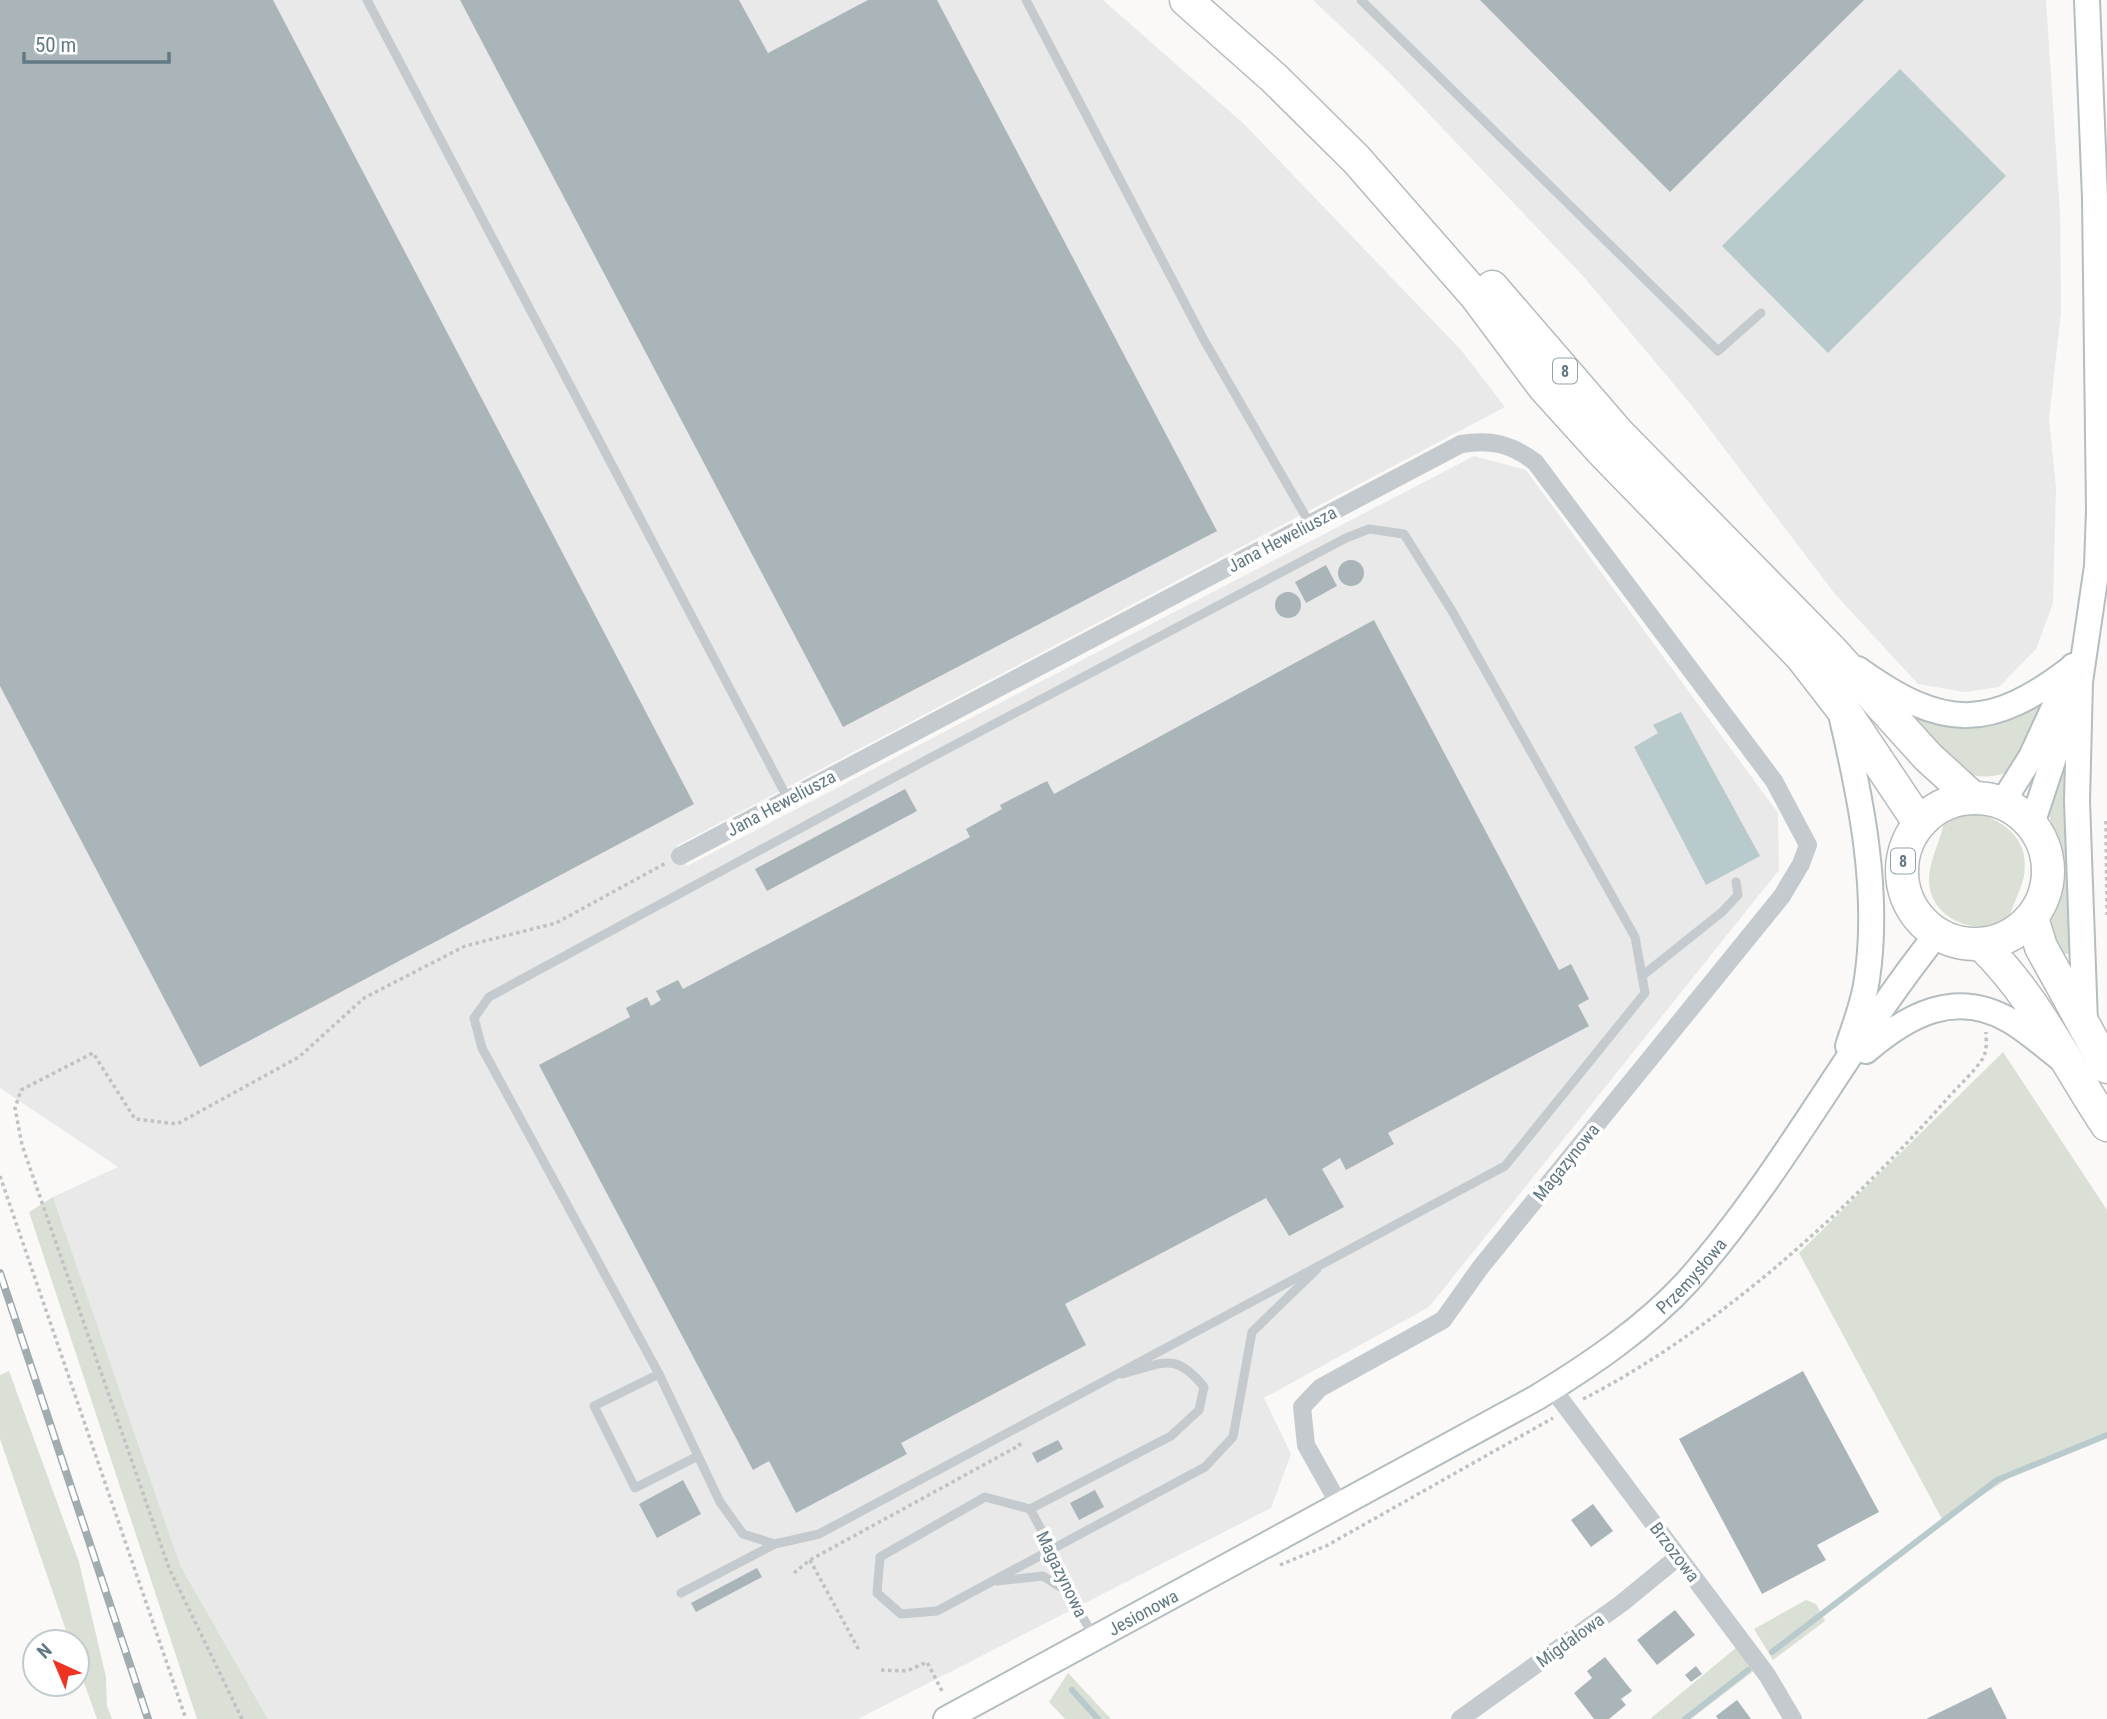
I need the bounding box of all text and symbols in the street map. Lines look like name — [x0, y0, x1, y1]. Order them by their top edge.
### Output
scale bar — [24, 21, 170, 65]
text: 50 m — [35, 33, 76, 57]
road number: 8 — [1553, 358, 1577, 384]
street label: Jana Heweliusza — [1224, 502, 1340, 576]
street label: Jana Heweliusza — [723, 766, 839, 840]
road number: 8 — [1891, 848, 1915, 874]
street label: Magazynowa — [1529, 1119, 1603, 1205]
street label: Przemysłowa — [1651, 1234, 1730, 1318]
street label: Brzozowa — [1646, 1518, 1704, 1586]
street label: Magazynowa — [1032, 1528, 1092, 1620]
street label: Jesionowa — [1104, 1584, 1181, 1639]
street label: Migdałowa — [1532, 1609, 1608, 1671]
north arrow — [21, 1628, 91, 1698]
text: N — [32, 1639, 57, 1663]

